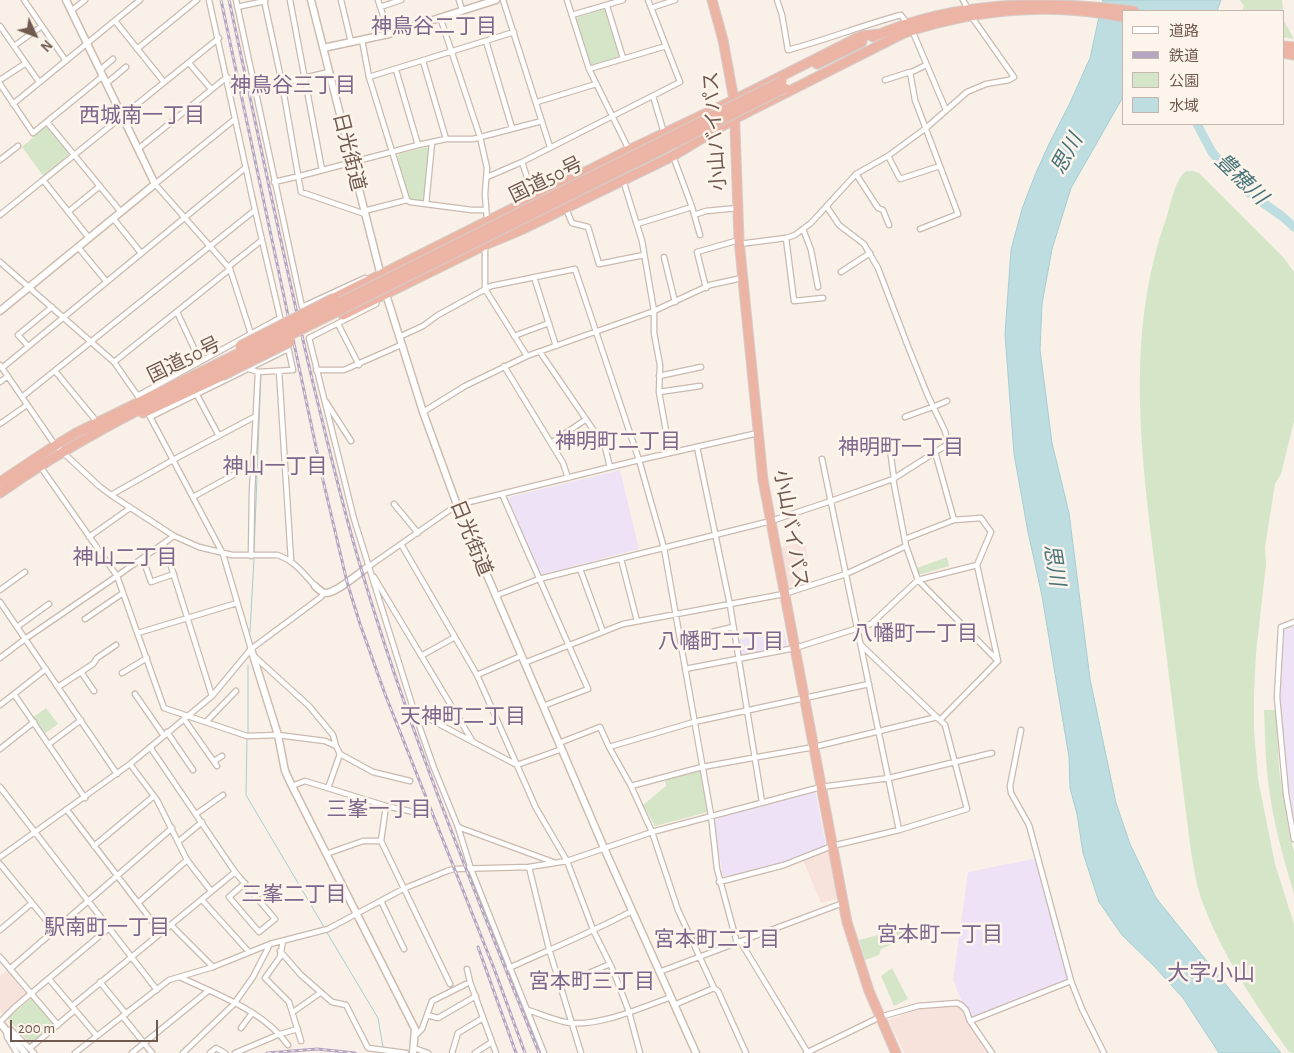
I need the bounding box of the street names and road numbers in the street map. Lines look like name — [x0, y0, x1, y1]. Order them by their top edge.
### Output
street label: 小山バイパス — [699, 70, 731, 192]
street label: 日光街道 — [328, 110, 370, 194]
street label: 国道50号 — [505, 152, 587, 208]
street label: 国道50号 — [143, 332, 225, 388]
street label: 小山バイパス — [769, 468, 813, 590]
street label: 日光街道 — [445, 496, 497, 580]

